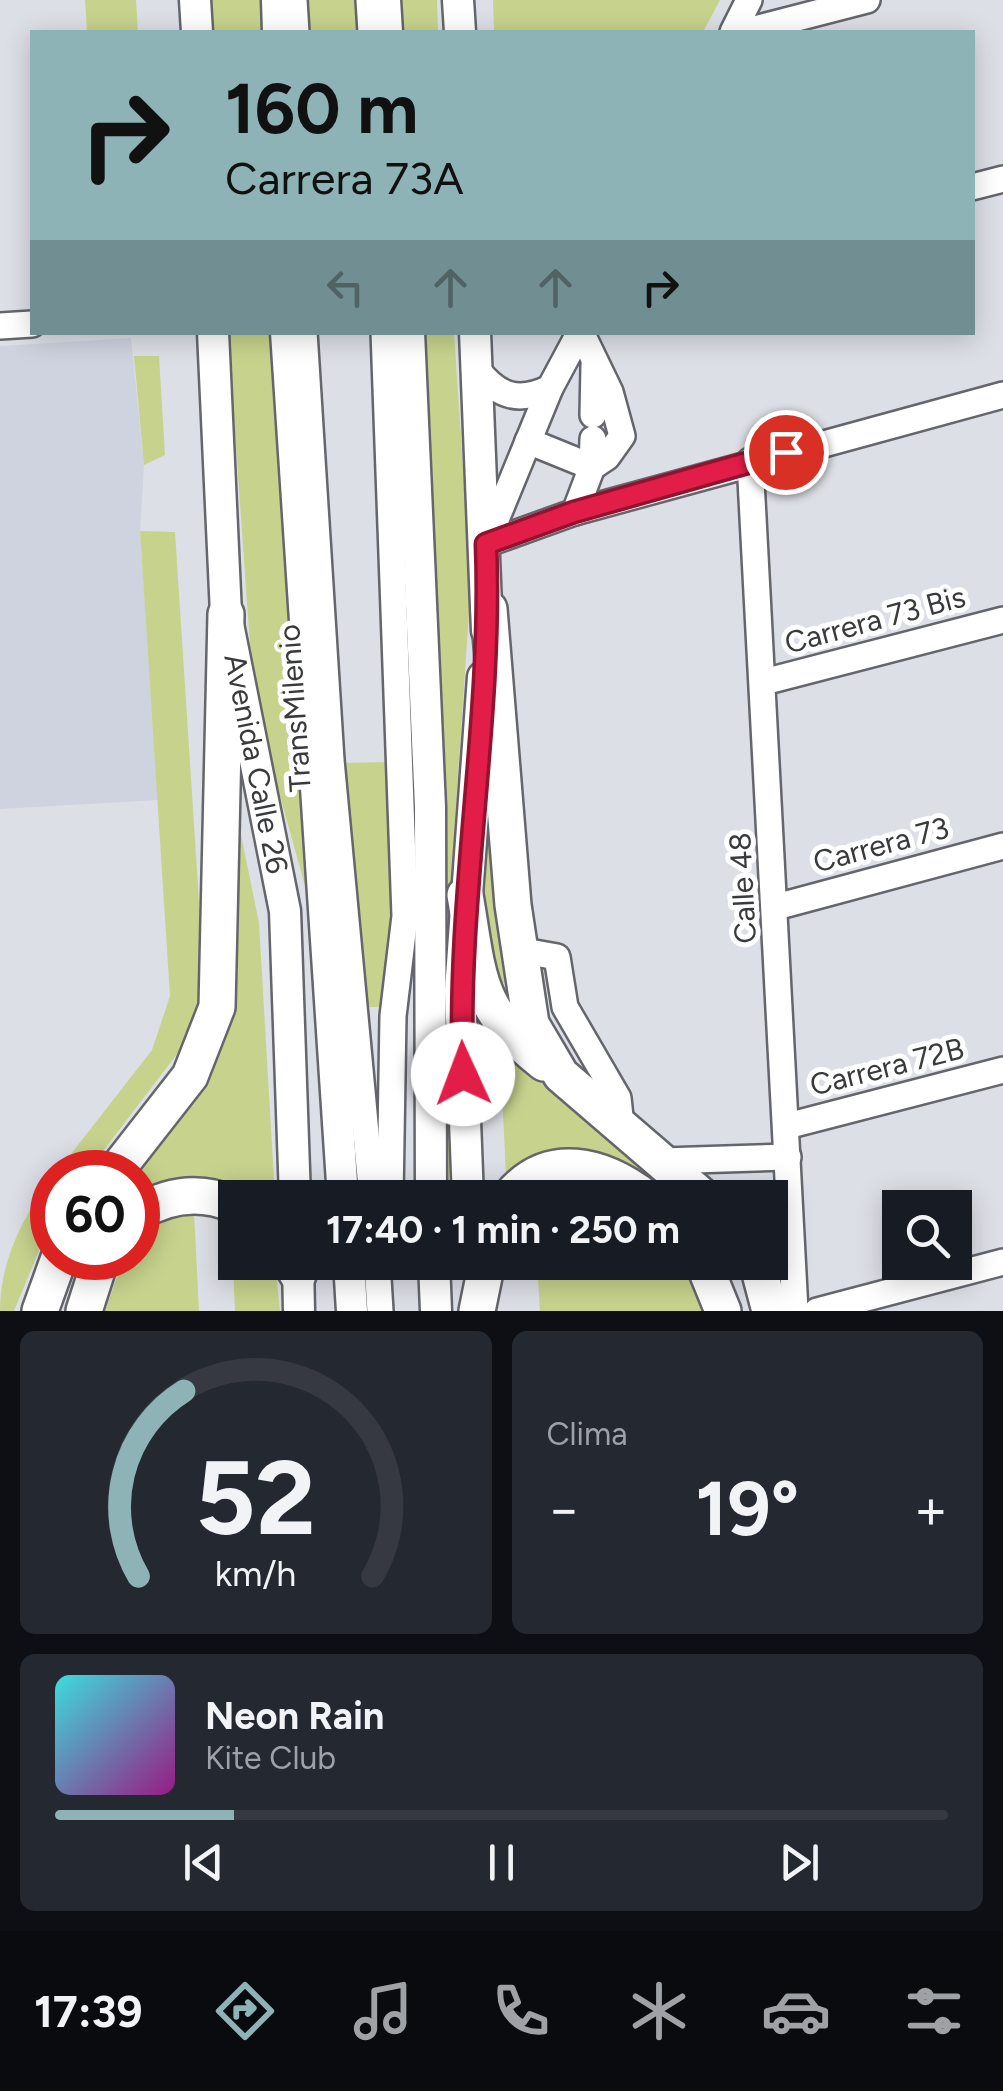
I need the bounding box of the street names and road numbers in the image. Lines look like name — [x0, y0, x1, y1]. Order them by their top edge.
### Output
street label: Carrera 73 Bis — [780, 578, 969, 661]
street label: TransMilenio — [270, 623, 319, 793]
street label: Avenida Calle 26 — [216, 651, 296, 877]
street label: Carrera 73 — [809, 809, 953, 880]
street label: Calle 48 — [721, 832, 764, 944]
street label: Carrera 72B — [806, 1029, 968, 1104]

